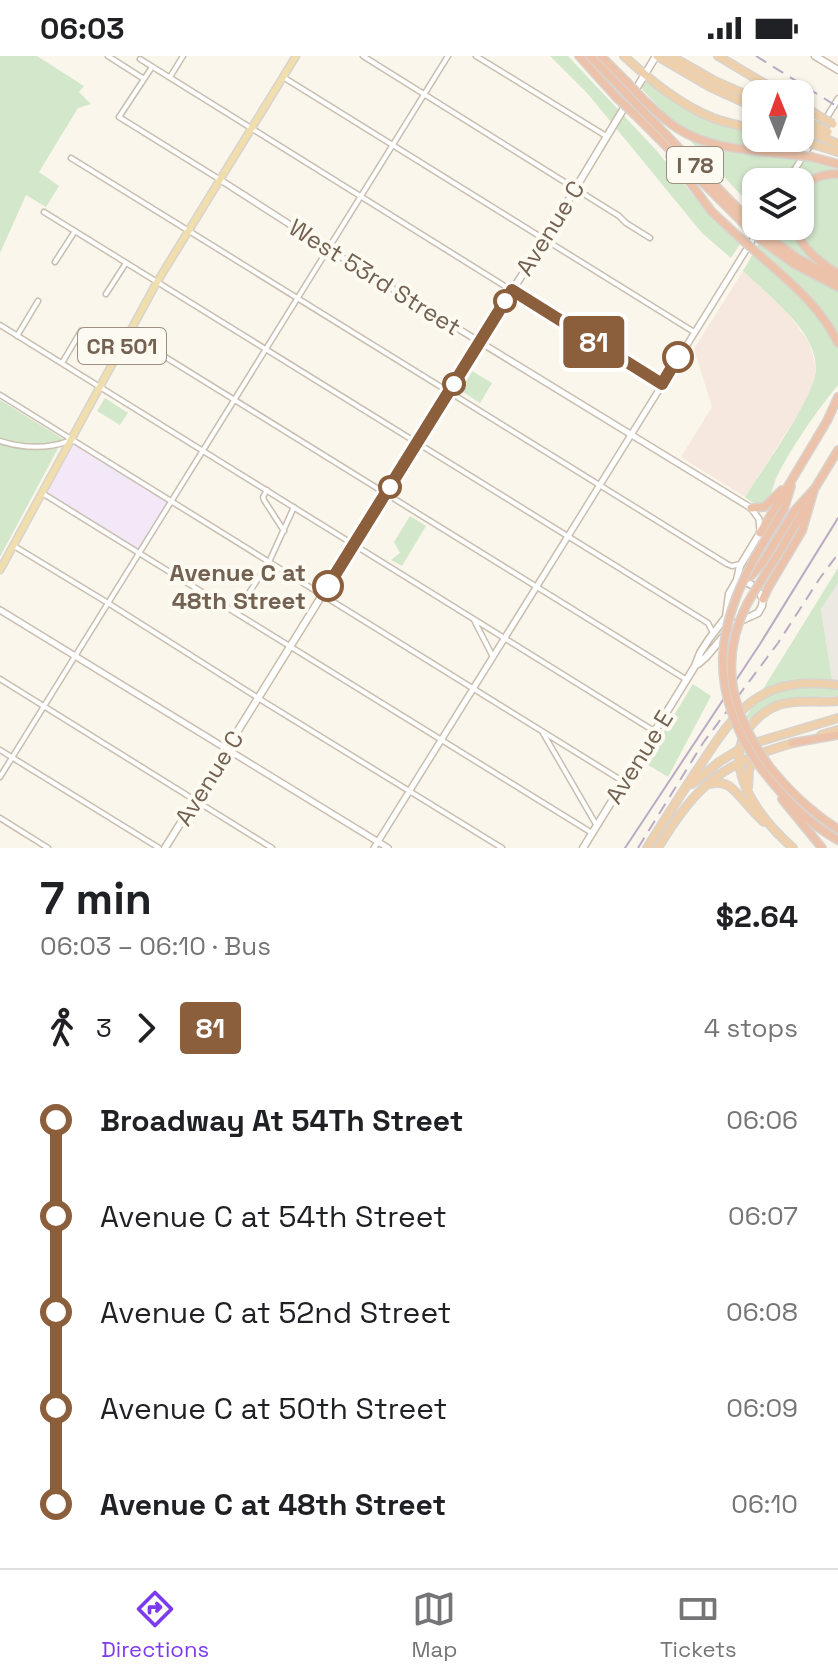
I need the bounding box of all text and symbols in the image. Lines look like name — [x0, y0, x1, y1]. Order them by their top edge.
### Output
text: 06:03 — [40, 9, 125, 48]
north arrow — [742, 80, 814, 152]
map controls — [742, 80, 814, 240]
road number: I 78 — [667, 147, 723, 183]
button: layers — [742, 168, 814, 240]
street label: Avenue C — [509, 175, 591, 281]
street label: West 53rd Street — [283, 212, 467, 342]
unlabelled marker — [494, 290, 516, 312]
line badge: 81 — [558, 316, 630, 368]
text: 81 — [579, 324, 609, 360]
road number: CR 501 — [78, 328, 166, 364]
unlabelled marker — [663, 342, 693, 372]
unlabelled marker — [443, 373, 465, 395]
unlabelled marker — [379, 476, 401, 498]
place label: Avenue C at 48th Street — [170, 557, 306, 616]
marker: Avenue C at 48th Street — [313, 571, 343, 601]
street label: Avenue E — [598, 704, 680, 810]
street label: Avenue C — [168, 725, 250, 831]
text: 7 min — [40, 871, 152, 927]
text: $2.64 — [716, 897, 798, 936]
text: 06:03 – 06:10 · Bus — [40, 929, 271, 963]
icon: walk — [40, 1006, 84, 1050]
icon: forward — [124, 1006, 168, 1050]
text: 81 — [196, 1010, 225, 1046]
text: 3 — [96, 1011, 112, 1045]
text: 4 stops — [704, 1011, 798, 1045]
text: Broadway At 54Th Street — [100, 1101, 463, 1140]
text: 06:06 — [726, 1103, 798, 1137]
text: Avenue C at 54th Street — [100, 1197, 447, 1236]
text: 06:07 — [728, 1199, 798, 1233]
text: Avenue C at 52nd Street — [100, 1293, 451, 1332]
text: 06:08 — [726, 1295, 798, 1329]
text: Avenue C at 50th Street — [100, 1389, 447, 1428]
text: 06:09 — [726, 1391, 798, 1425]
text: Avenue C at 48th Street — [100, 1485, 446, 1524]
text: 06:10 — [731, 1487, 798, 1521]
tab: Directions — [101, 1587, 209, 1663]
tab: Map — [412, 1587, 457, 1663]
tab: Tickets — [660, 1587, 737, 1663]

